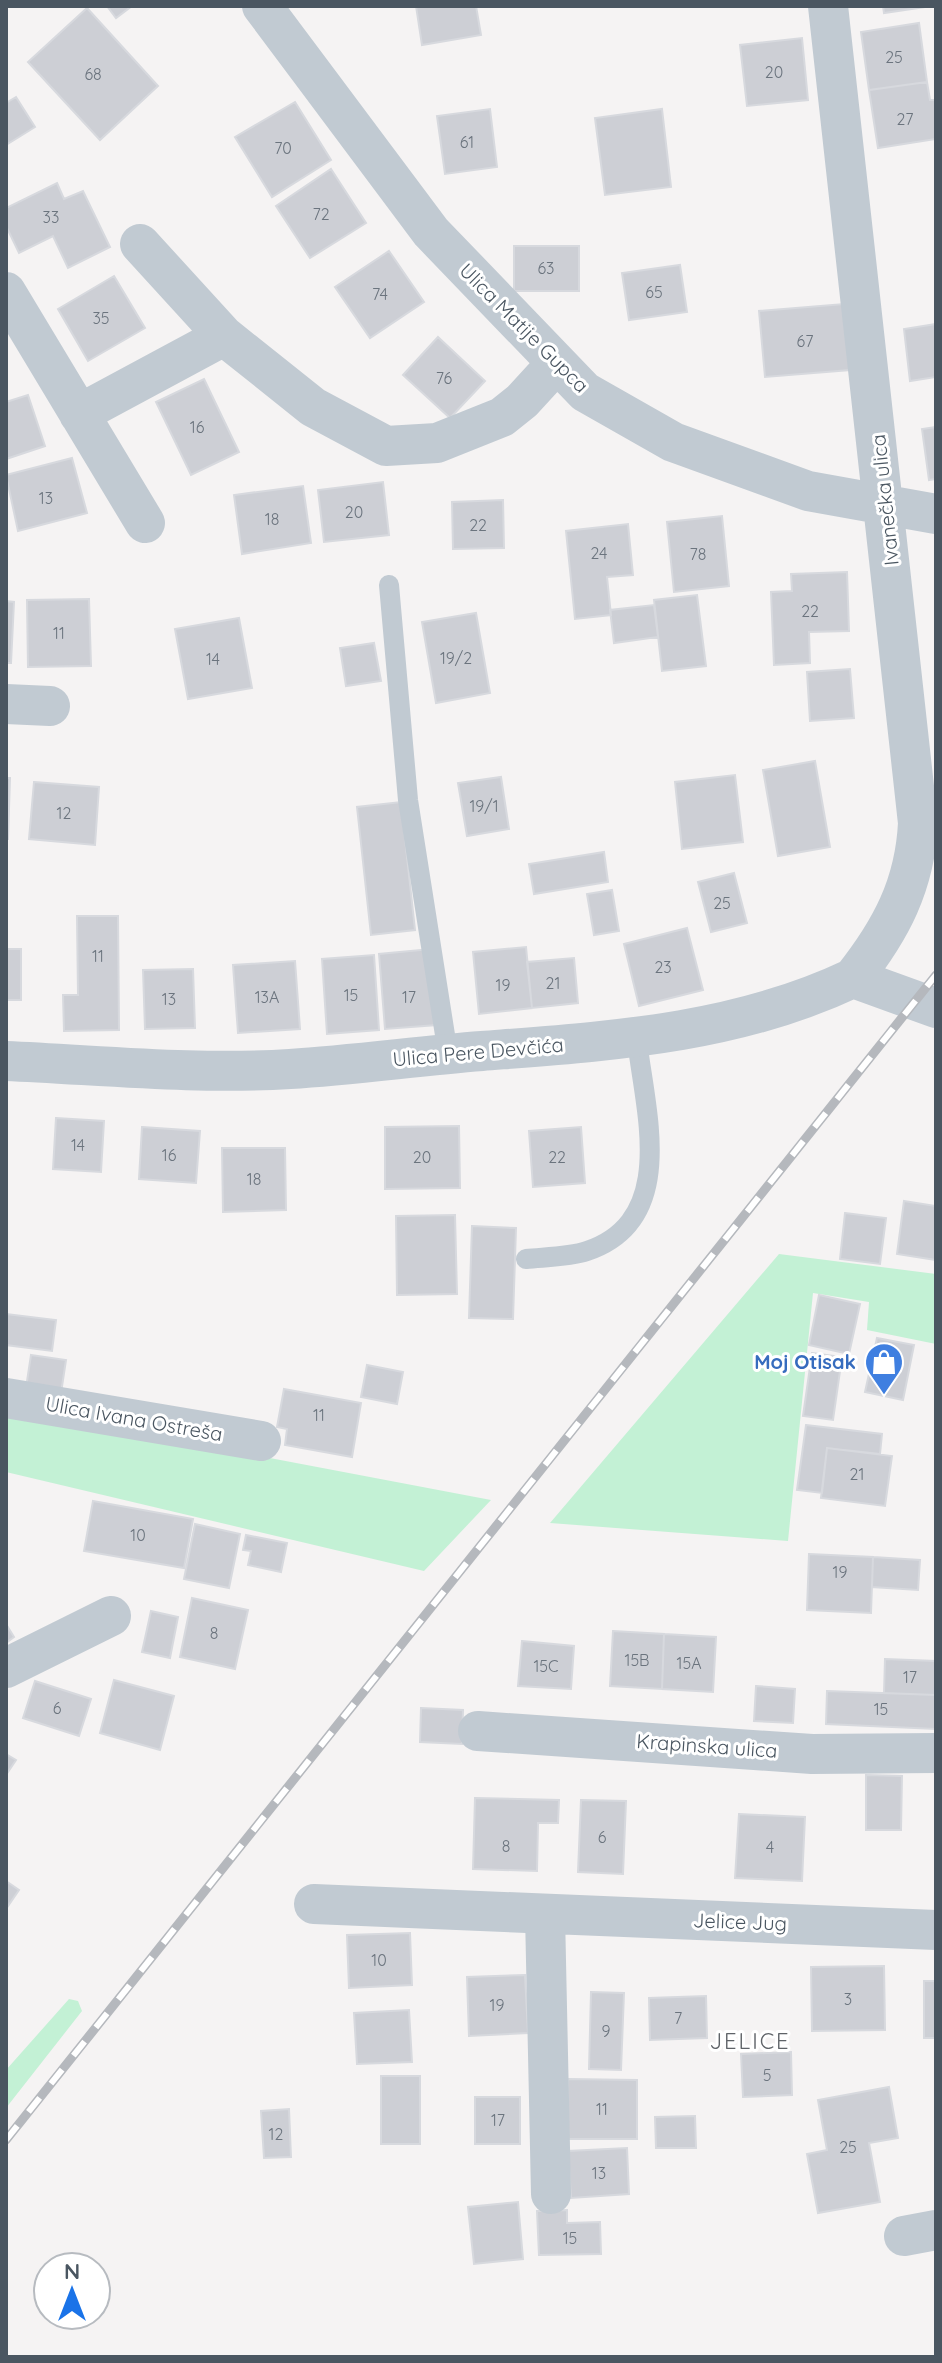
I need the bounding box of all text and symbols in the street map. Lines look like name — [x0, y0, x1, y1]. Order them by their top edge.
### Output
house number: 25 — [885, 47, 903, 67]
house number: 20 — [765, 62, 783, 82]
house number: 68 — [84, 64, 102, 84]
house number: 27 — [897, 109, 913, 129]
house number: 61 — [460, 132, 474, 152]
house number: 70 — [274, 138, 292, 158]
house number: 72 — [312, 204, 330, 224]
house number: 33 — [43, 207, 59, 227]
street label: Ulica Matije Gupca — [454, 258, 594, 398]
house number: 63 — [538, 258, 555, 278]
house number: 65 — [645, 282, 663, 302]
house number: 74 — [372, 284, 388, 304]
house number: 35 — [92, 308, 110, 328]
house number: 67 — [797, 331, 813, 351]
house number: 76 — [436, 368, 453, 388]
house number: 16 — [190, 417, 205, 437]
street label: Ivanečka ulica — [865, 433, 904, 567]
house number: 13 — [39, 488, 53, 508]
house number: 20 — [345, 502, 363, 522]
house number: 18 — [265, 509, 279, 529]
house number: 22 — [469, 515, 487, 535]
house number: 24 — [590, 543, 608, 563]
house number: 78 — [690, 544, 706, 564]
house number: 22 — [801, 601, 819, 621]
house number: 11 — [53, 623, 65, 643]
house number: 19/2 — [440, 648, 472, 668]
house number: 14 — [206, 649, 220, 669]
house number: 19/1 — [469, 796, 499, 816]
house number: 12 — [57, 803, 72, 823]
house number: 25 — [713, 893, 731, 913]
house number: 11 — [92, 946, 104, 966]
house number: 23 — [654, 957, 672, 977]
house number: 21 — [546, 973, 560, 993]
house number: 19 — [496, 975, 510, 995]
house number: 15 — [344, 985, 358, 1005]
house number: 13A — [255, 987, 279, 1007]
house number: 17 — [402, 987, 416, 1007]
house number: 13 — [162, 989, 176, 1009]
street label: Ulica Pere Devčića — [391, 1032, 565, 1071]
house number: 14 — [71, 1135, 85, 1155]
house number: 16 — [162, 1145, 177, 1165]
house number: 20 — [413, 1147, 431, 1167]
house number: 22 — [548, 1147, 566, 1167]
house number: 18 — [247, 1169, 261, 1189]
shop icon: Moj Otisak — [863, 1341, 905, 1396]
place label: Moj Otisak — [754, 1349, 856, 1374]
street label: Ulica Ivana Ostreša — [44, 1391, 225, 1446]
house number: 11 — [313, 1405, 325, 1425]
house number: 21 — [850, 1464, 864, 1484]
house number: 10 — [130, 1525, 146, 1545]
house number: 19 — [833, 1562, 847, 1582]
house number: 8 — [210, 1623, 218, 1643]
house number: 15B — [624, 1650, 650, 1670]
house number: 15A — [677, 1653, 702, 1673]
house number: 15C — [533, 1656, 559, 1676]
house number: 17 — [903, 1667, 917, 1687]
house number: 6 — [53, 1698, 62, 1718]
house number: 15 — [874, 1699, 888, 1719]
street label: Krapinska ulica — [636, 1728, 778, 1763]
house number: 6 — [598, 1827, 607, 1847]
house number: 8 — [502, 1836, 510, 1856]
house number: 4 — [766, 1837, 774, 1857]
street label: Jelice Jug — [693, 1907, 787, 1936]
house number: 10 — [371, 1950, 387, 1970]
house number: 3 — [844, 1989, 852, 2009]
house number: 19 — [490, 1995, 504, 2015]
house number: 7 — [674, 2008, 682, 2028]
house number: 9 — [602, 2021, 611, 2041]
district label: JELICE — [709, 2027, 791, 2055]
house number: 5 — [763, 2065, 771, 2085]
house number: 11 — [596, 2099, 608, 2119]
house number: 17 — [491, 2110, 505, 2130]
house number: 12 — [269, 2124, 284, 2144]
house number: 25 — [839, 2137, 857, 2157]
house number: 13 — [592, 2163, 606, 2183]
house number: 15 — [563, 2228, 577, 2248]
north arrow — [32, 2251, 112, 2331]
text: N — [64, 2257, 80, 2285]

